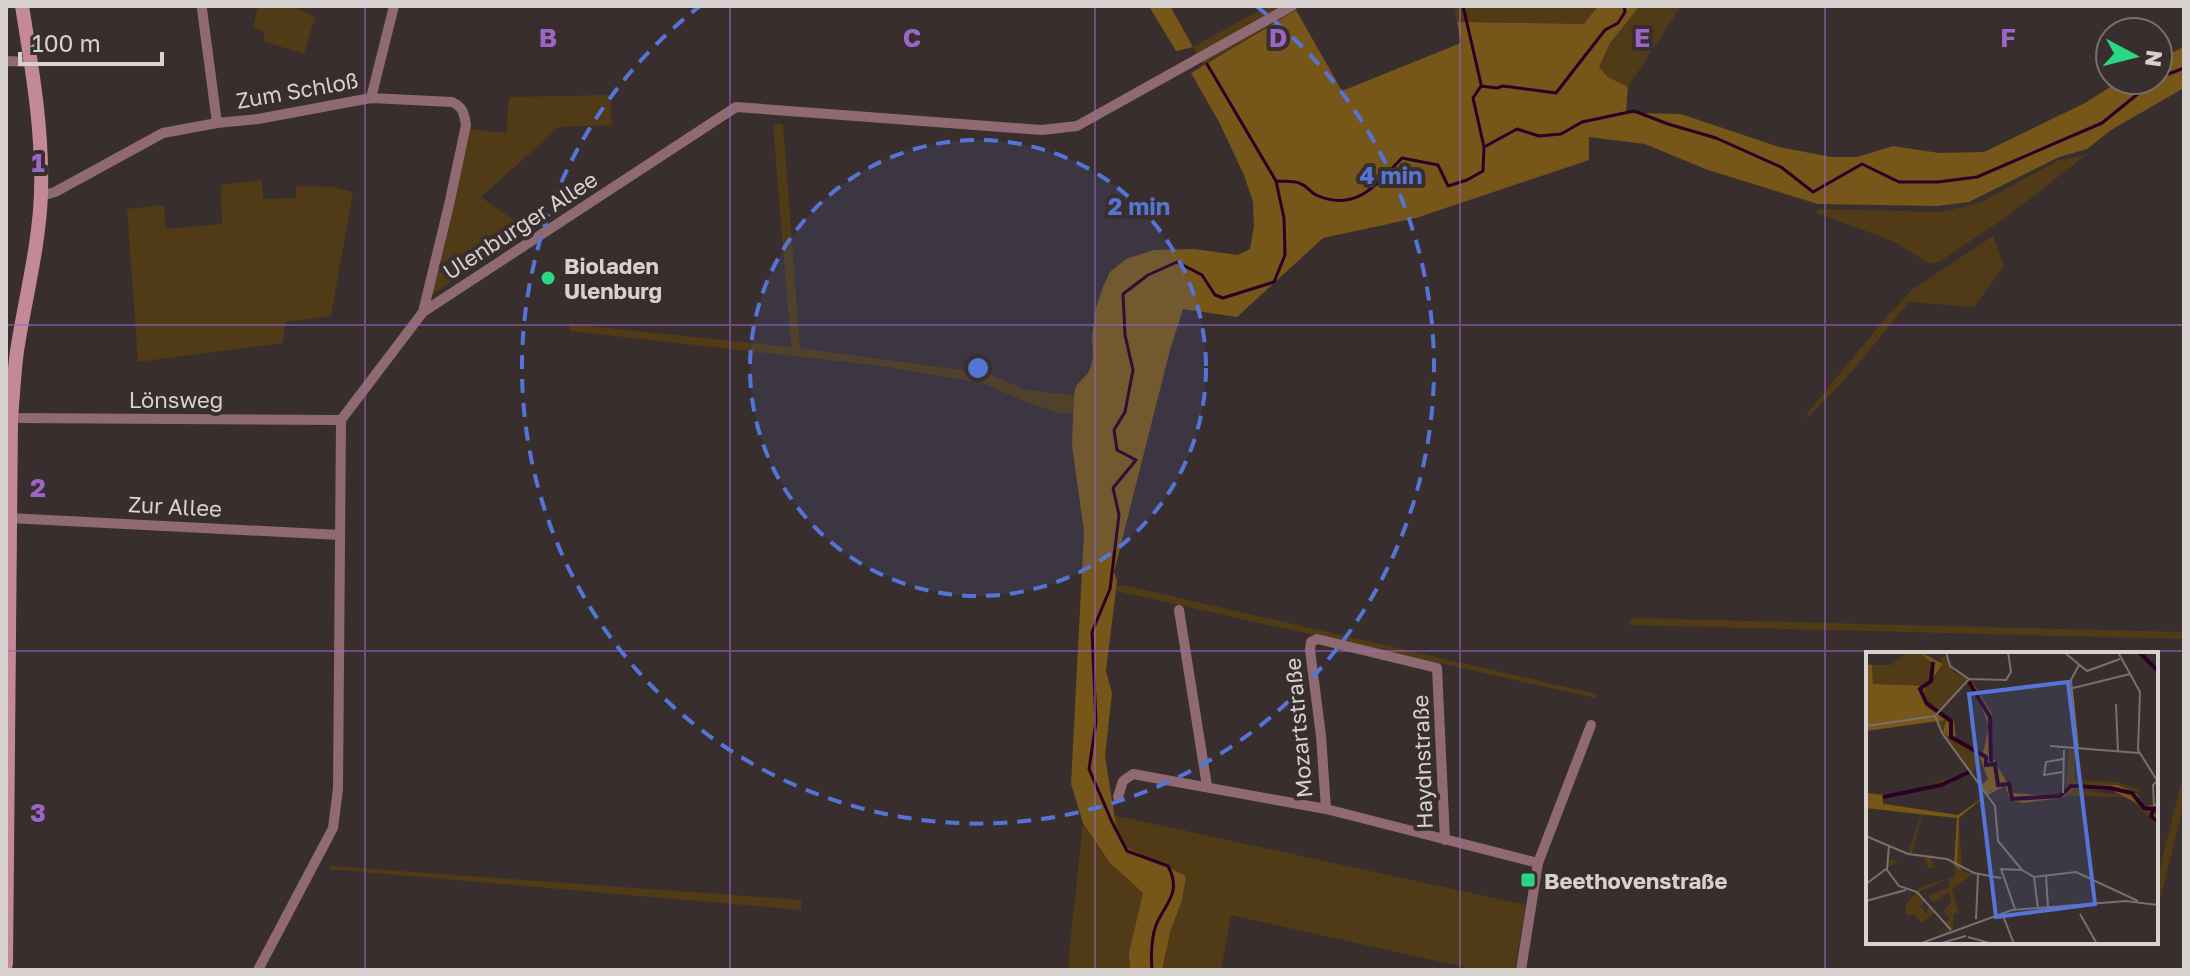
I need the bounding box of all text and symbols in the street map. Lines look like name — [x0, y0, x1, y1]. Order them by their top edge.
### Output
scale bar — [20, 16, 162, 66]
north arrow — [2094, 16, 2174, 96]
text: B — [539, 22, 557, 53]
text: C — [903, 22, 921, 53]
text: D — [1269, 22, 1287, 53]
text: E — [1634, 22, 1650, 53]
text: F — [2000, 22, 2016, 53]
text: 100 m — [32, 28, 101, 57]
text: N — [2140, 49, 2169, 68]
street label: Zum Schloß — [234, 66, 360, 114]
text: 1 — [31, 147, 45, 178]
text: 4 min — [1359, 160, 1423, 189]
street label: Ulenburger Allee — [438, 165, 602, 285]
text: 2 min — [1108, 191, 1170, 220]
place label: Bioladen Ulenburg — [564, 252, 662, 304]
marker: Bioladen Ulenburg — [539, 269, 557, 287]
centre of rings — [964, 354, 992, 382]
street label: Lönsweg — [129, 386, 223, 413]
text: 2 — [30, 472, 46, 503]
street label: Zur Allee — [127, 490, 223, 522]
inset map — [1866, 652, 2158, 944]
street label: Mozartstraße — [1278, 657, 1318, 799]
street label: Haydnstraße — [1406, 694, 1438, 830]
text: 3 — [30, 797, 46, 828]
place label: Beethovenstraße — [1544, 867, 1727, 894]
marker: Beethovenstraße — [1519, 871, 1537, 889]

